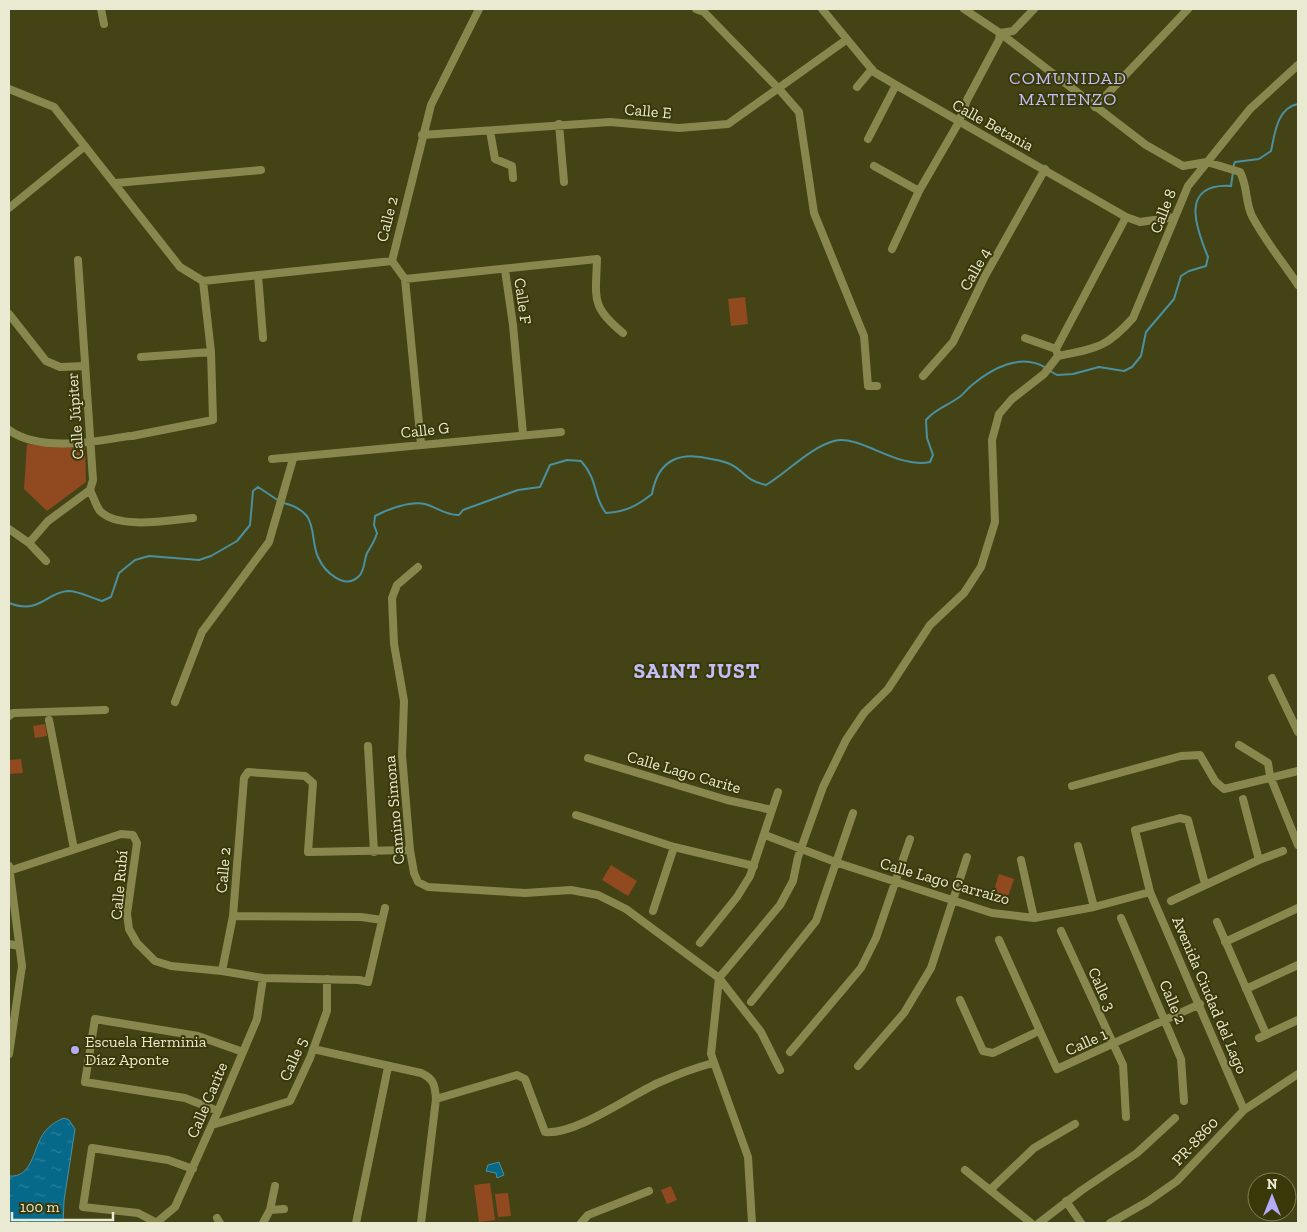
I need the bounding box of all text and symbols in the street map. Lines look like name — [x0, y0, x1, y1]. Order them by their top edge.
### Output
district label: COMUNIDAD MATIENZO — [1009, 67, 1127, 110]
street label: Calle Betania — [949, 95, 1037, 155]
street label: Calle E — [624, 99, 672, 123]
street label: Calle 8 — [1146, 186, 1180, 236]
street label: Calle 2 — [372, 194, 402, 244]
street label: Calle 4 — [955, 244, 995, 294]
street label: Calle F — [510, 277, 536, 325]
street label: Calle Júpiter — [62, 372, 88, 460]
street label: Calle G — [400, 418, 450, 442]
district label: SAINT JUST — [634, 658, 760, 683]
street label: Calle Lago Carite — [625, 747, 743, 797]
street label: Camino Simona — [380, 754, 408, 865]
street label: Calle 2 — [212, 846, 234, 894]
street label: Calle Rubí — [107, 849, 132, 921]
street label: Calle Lago Carraízo — [878, 853, 1012, 909]
street label: Avenida Ciudad del Lago — [1168, 913, 1252, 1077]
street label: Calle 3 — [1084, 964, 1120, 1014]
street label: Calle 2 — [1155, 977, 1191, 1027]
street label: Calle 1 — [1062, 1024, 1110, 1060]
place label: Escuela Herminia Díaz Aponte — [85, 1032, 207, 1069]
street label: Calle 5 — [275, 1034, 311, 1084]
marker: Escuela Herminia Díaz Aponte — [69, 1044, 81, 1056]
street label: Calle Carite — [183, 1059, 231, 1141]
street label: PR-8860 — [1168, 1113, 1222, 1169]
north arrow — [1247, 1172, 1297, 1222]
text: N — [1267, 1176, 1278, 1193]
scale bar — [12, 1190, 114, 1222]
text: 100 m — [20, 1198, 59, 1216]

